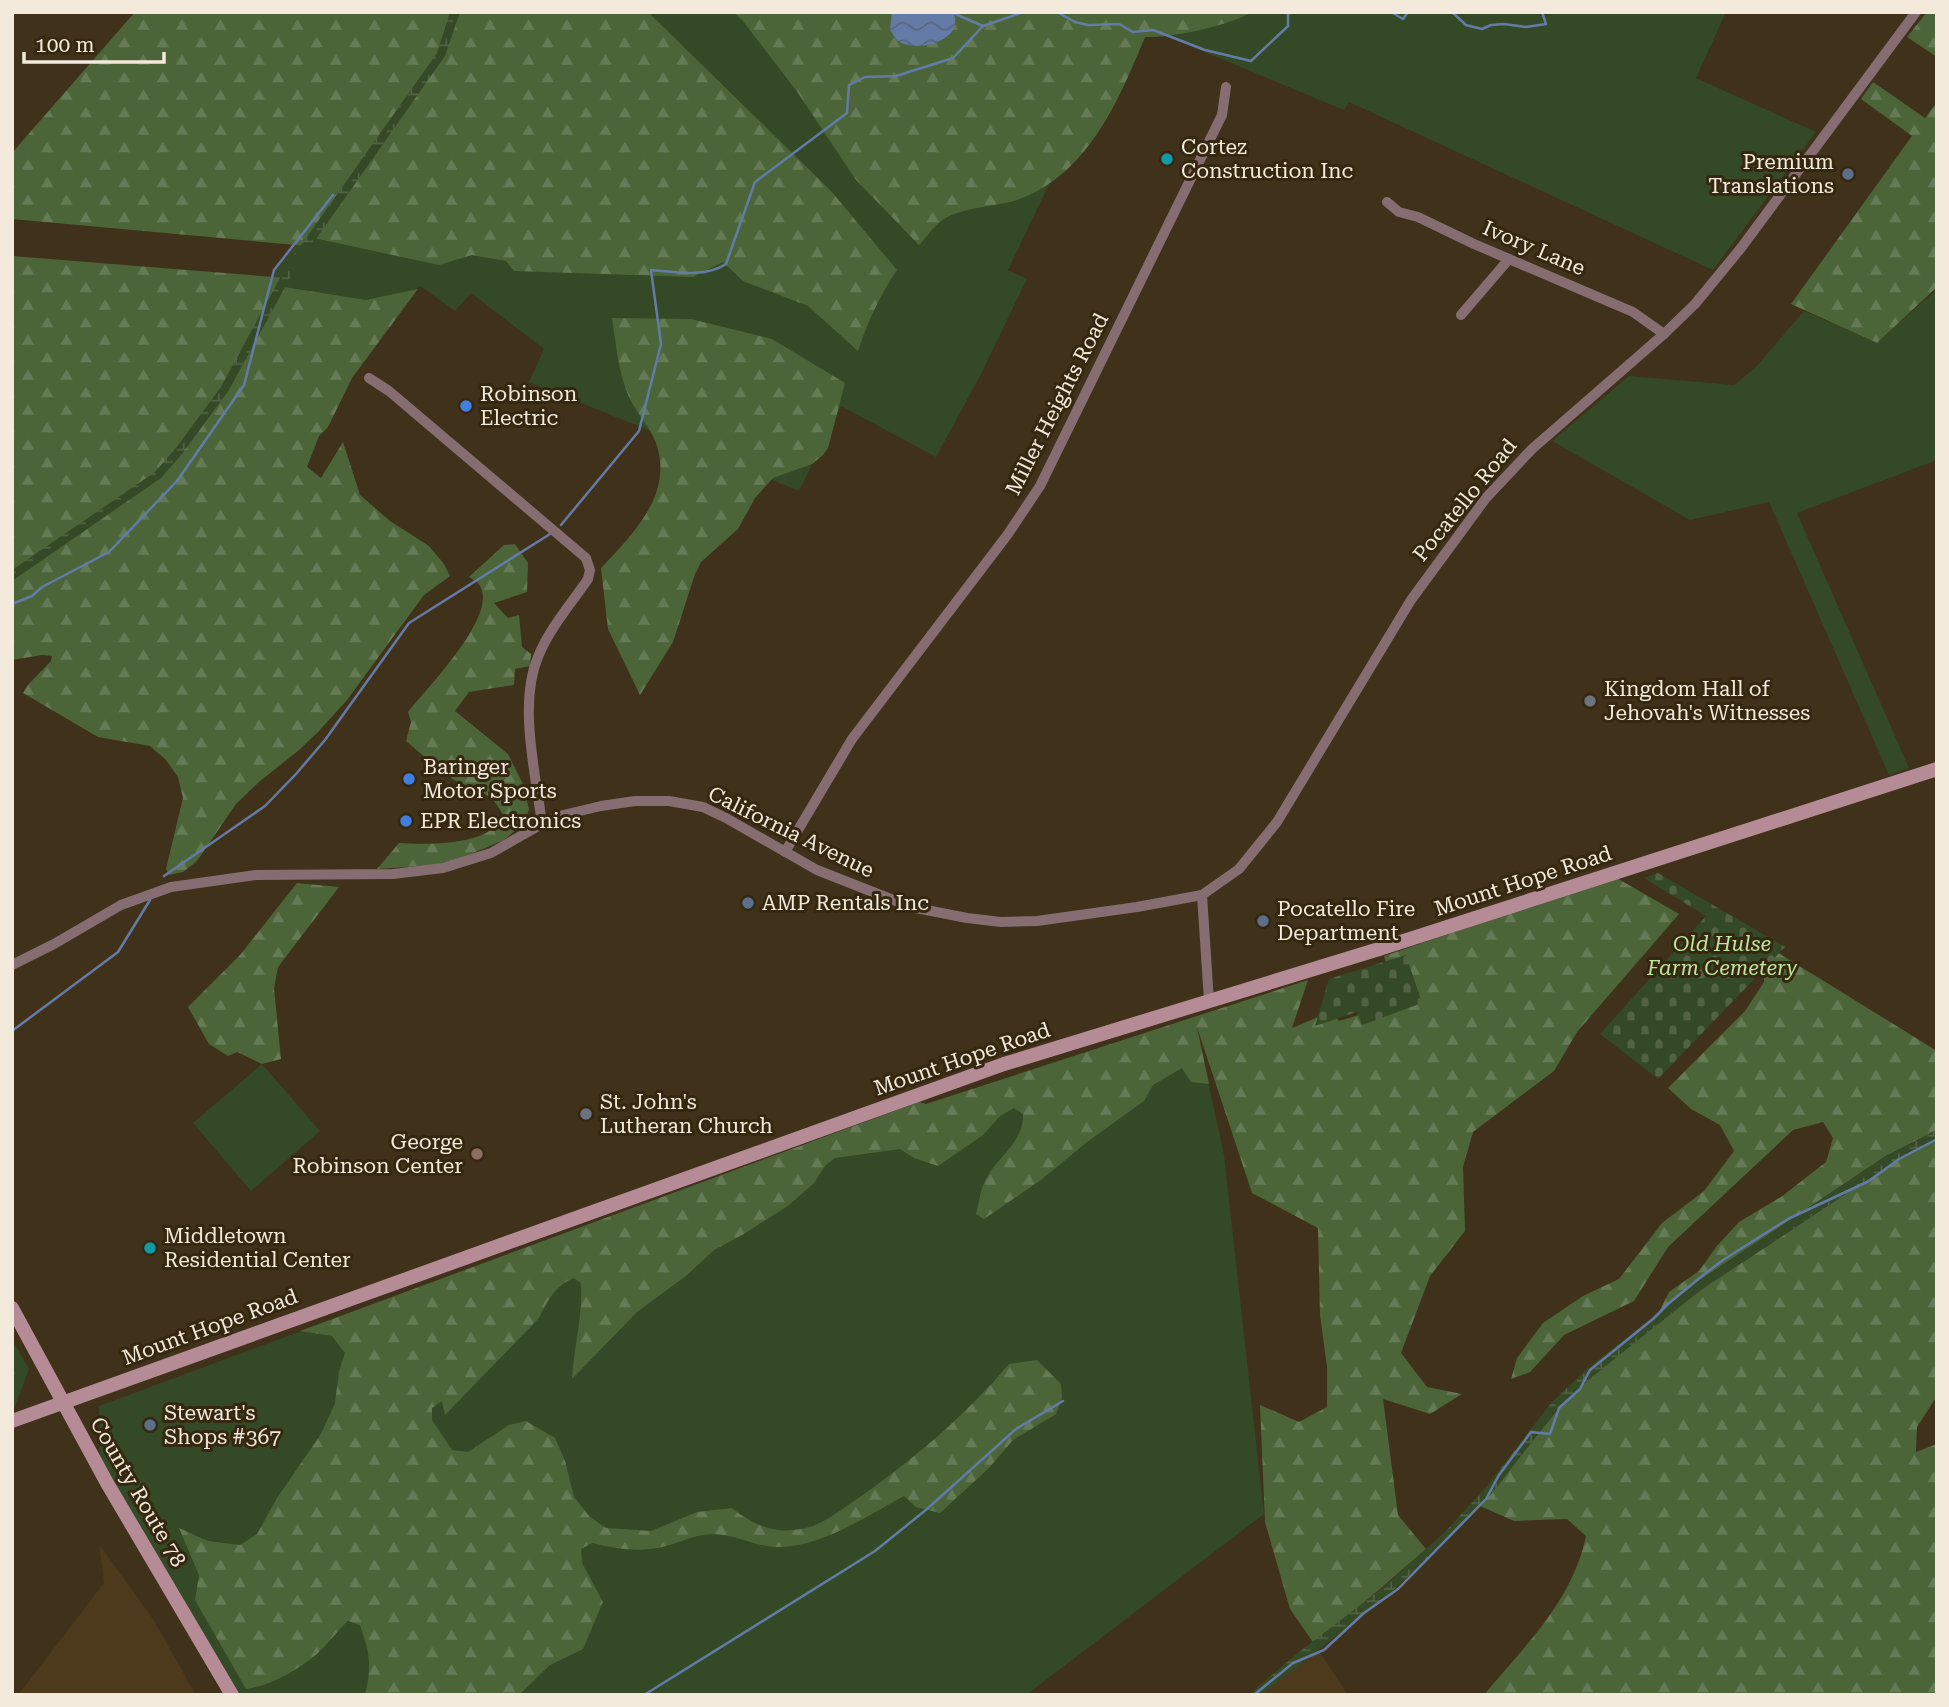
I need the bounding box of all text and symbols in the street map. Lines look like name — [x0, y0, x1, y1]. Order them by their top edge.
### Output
scale bar — [24, 21, 164, 65]
text: 100 m — [35, 33, 95, 57]
place label: Cortez Construction Inc — [1181, 135, 1354, 183]
place label: Premium Translations — [1708, 150, 1834, 198]
marker: Cortez Construction Inc — [1159, 151, 1175, 167]
marker: Premium Translations — [1840, 166, 1856, 182]
street label: Ivory Lane — [1479, 216, 1589, 280]
street label: Miller Heights Road — [1001, 309, 1114, 499]
place label: Robinson Electric — [480, 382, 578, 430]
marker: Robinson Electric — [458, 398, 474, 414]
street label: Pocatello Road — [1408, 434, 1522, 566]
place label: Kingdom Hall of Jehovah's Witnesses — [1604, 677, 1810, 725]
marker: Kingdom Hall of Jehovah's Witnesses — [1582, 693, 1598, 709]
place label: Baringer Motor Sports — [423, 755, 557, 803]
marker: Baringer Motor Sports — [401, 771, 417, 787]
street label: California Avenue — [704, 781, 878, 883]
place label: EPR Electronics — [420, 809, 581, 833]
marker: EPR Electronics — [398, 813, 414, 829]
street label: Mount Hope Road — [1431, 841, 1615, 921]
place label: AMP Rentals Inc — [762, 891, 929, 915]
marker: AMP Rentals Inc — [740, 895, 756, 911]
place label: Pocatello Fire Department — [1277, 897, 1415, 945]
marker: Pocatello Fire Department — [1255, 913, 1271, 929]
park label: Old Hulse Farm Cemetery — [1646, 932, 1797, 980]
street label: Mount Hope Road — [871, 1017, 1054, 1100]
place label: St. John's Lutheran Church — [600, 1090, 773, 1138]
marker: St. John's Lutheran Church — [578, 1106, 594, 1122]
place label: George Robinson Center — [292, 1130, 463, 1178]
marker: George Robinson Center — [469, 1146, 485, 1162]
place label: Middletown Residential Center — [164, 1224, 351, 1272]
marker: Middletown Residential Center — [142, 1240, 158, 1256]
street label: Mount Hope Road — [119, 1284, 301, 1370]
place label: Stewart's Shops #367 — [164, 1401, 281, 1449]
street label: County Route 78 — [85, 1413, 191, 1571]
marker: Stewart's Shops #367 — [142, 1417, 158, 1433]

